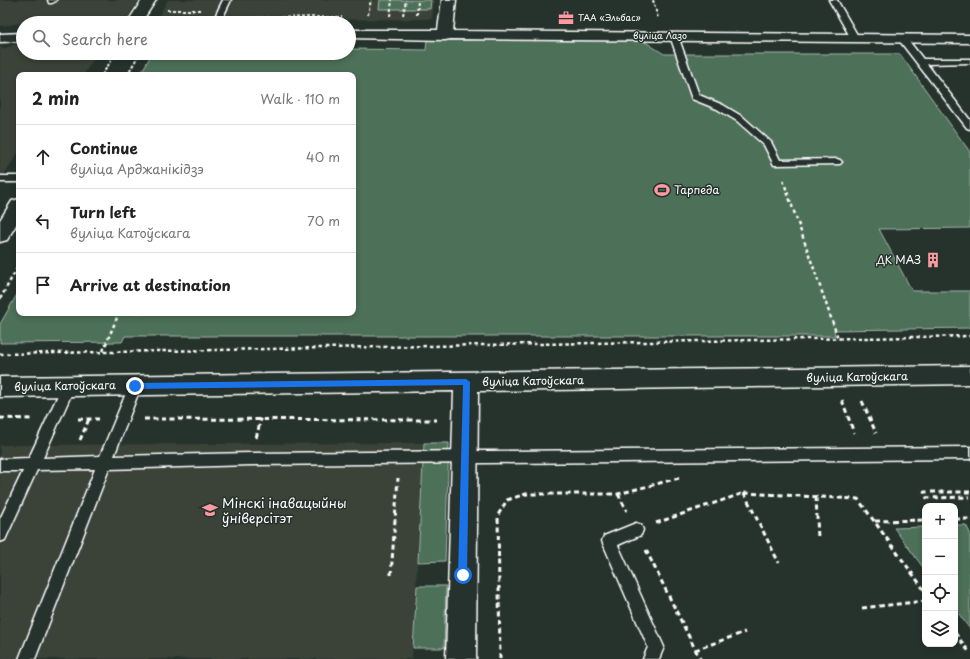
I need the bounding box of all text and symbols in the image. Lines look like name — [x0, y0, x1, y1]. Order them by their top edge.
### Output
office icon: ТАА «Эльбас» — [557, 9, 575, 27]
place label: ТАА «Эльбас» — [578, 10, 641, 24]
search box — [16, 16, 356, 60]
icon: search — [30, 27, 52, 49]
text: Search here — [62, 27, 148, 50]
street label: вуліца Лазо — [633, 28, 687, 42]
text: 2 min — [32, 85, 79, 111]
text: Walk · 110 m — [261, 89, 340, 108]
text: Continue — [70, 136, 138, 159]
icon: ahead — [32, 146, 54, 168]
text: 40 m — [306, 147, 340, 166]
text: вуліца Арджанікідзэ — [70, 159, 204, 178]
sports icon: Тарпеда — [653, 181, 671, 199]
place label: Тарпеда — [674, 181, 720, 198]
text: Turn left — [70, 200, 136, 223]
icon: left — [32, 210, 54, 232]
text: 70 m — [307, 211, 340, 230]
text: вуліца Катоўскага — [70, 223, 190, 242]
place label: ДК МАЗ — [875, 251, 921, 268]
building icon: ДК МАЗ — [924, 251, 942, 269]
text: Arrive at destination — [70, 273, 231, 296]
icon: arrive — [32, 274, 54, 296]
street label: вуліца Катоўскага — [806, 367, 908, 386]
street label: вуліца Катоўскага — [482, 371, 584, 390]
street label: вуліца Катоўскага — [14, 376, 116, 395]
route end — [126, 377, 144, 395]
place label: Мінскі інавацыйны ўніверсітэт — [222, 493, 347, 527]
school or university icon: Мінскі інавацыйны ўніверсітэт — [201, 501, 219, 519]
map controls — [922, 503, 958, 647]
button: + — [922, 503, 958, 539]
button: − — [922, 539, 958, 575]
route start — [454, 566, 472, 584]
button: locate — [922, 575, 958, 611]
button: layers — [922, 611, 958, 647]

